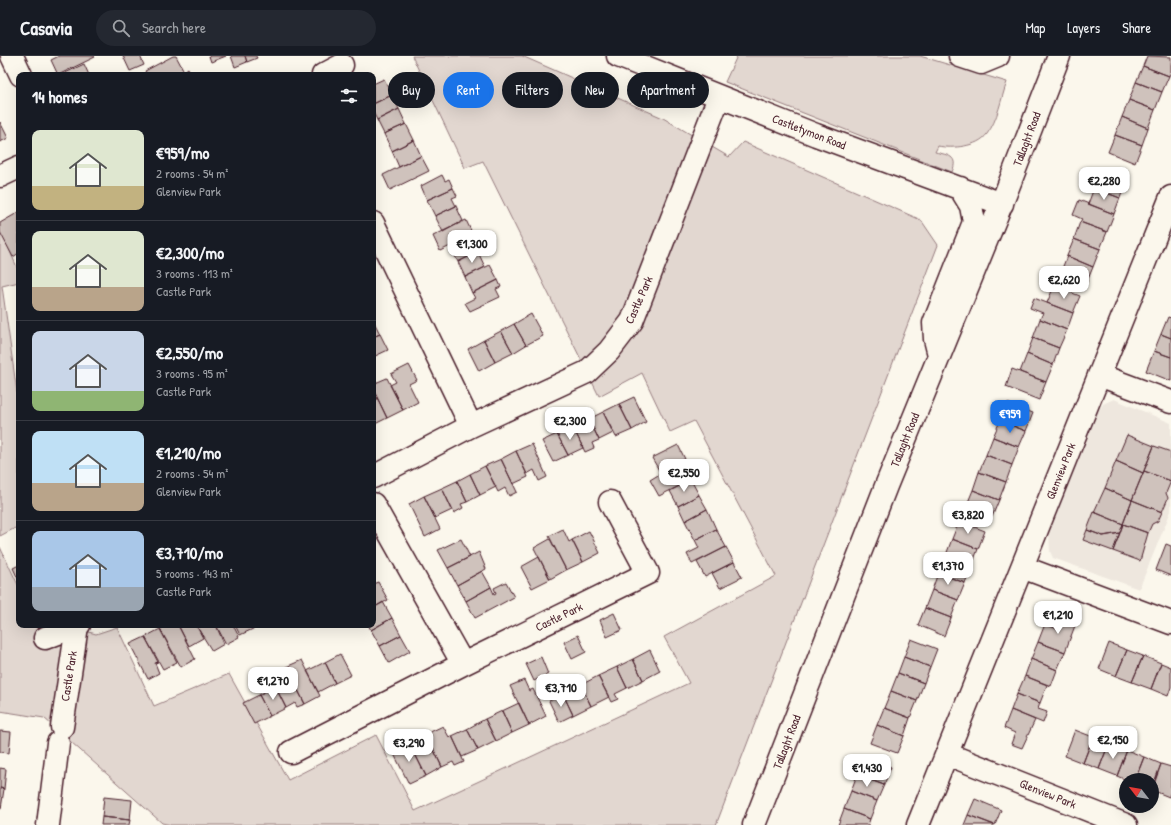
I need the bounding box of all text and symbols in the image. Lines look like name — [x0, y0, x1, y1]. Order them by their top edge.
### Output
search box — [96, 10, 376, 46]
text: Casavia — [20, 15, 72, 41]
icon: search — [110, 17, 132, 39]
text: Search here — [142, 17, 206, 38]
text: Map — [1025, 18, 1045, 37]
text: Layers — [1067, 18, 1100, 37]
text: Share — [1122, 18, 1151, 37]
chip: Buy — [388, 72, 435, 108]
chip: Rent — [443, 72, 494, 108]
chip: Filters — [502, 72, 563, 108]
chip: New — [571, 72, 619, 108]
chip: Apartment — [627, 72, 709, 108]
text: 14 homes — [32, 85, 87, 108]
icon: filters — [338, 85, 360, 107]
street label: Tallaght Road — [1008, 109, 1045, 169]
street label: Castletymon Road — [770, 110, 849, 154]
text: €959/mo — [156, 141, 209, 164]
icon: home — [64, 146, 112, 194]
text: 2 rooms · 54 m² — [156, 164, 228, 182]
pin: €2,280 — [1071, 167, 1137, 201]
text: €2,280 — [1088, 171, 1120, 189]
text: Glenview Park — [156, 182, 221, 200]
pin: €1,300 — [439, 230, 505, 264]
text: €1,300 — [456, 234, 488, 252]
text: €2,300/mo — [156, 241, 224, 264]
icon: home — [64, 247, 112, 295]
text: 3 rooms · 113 m² — [156, 264, 233, 282]
pin: €2,620 — [1031, 266, 1097, 300]
text: €2,620 — [1048, 270, 1080, 288]
street label: Castle Park — [620, 273, 657, 326]
text: Castle Park — [156, 282, 211, 300]
text: €2,550/mo — [156, 341, 223, 364]
icon: home — [64, 347, 112, 395]
text: 3 rooms · 95 m² — [156, 364, 228, 382]
text: Castle Park — [156, 382, 211, 400]
pin: €959 — [986, 400, 1034, 434]
text: €959 — [999, 404, 1021, 422]
pin: €2,300 — [537, 407, 603, 441]
street label: Tallaght Road — [886, 410, 923, 469]
text: €2,300 — [554, 411, 586, 429]
street label: Glenview Park — [1041, 440, 1080, 502]
text: €1,210/mo — [156, 441, 221, 464]
icon: home — [64, 447, 112, 495]
pin: €2,550 — [651, 459, 717, 493]
text: €2,550 — [668, 463, 700, 481]
text: 2 rooms · 54 m² — [156, 464, 228, 482]
text: Glenview Park — [156, 482, 221, 500]
pin: €3,820 — [935, 501, 1001, 535]
text: €3,820 — [952, 505, 984, 523]
text: €3,710/mo — [156, 541, 223, 564]
icon: home — [64, 547, 112, 595]
pin: €1,370 — [915, 552, 981, 586]
text: €1,370 — [932, 556, 964, 574]
text: 5 rooms · 143 m² — [156, 564, 233, 582]
text: Castle Park — [156, 582, 211, 600]
street label: Castle Park — [532, 598, 585, 635]
pin: €1,210 — [1025, 601, 1091, 635]
text: €1,210 — [1043, 605, 1073, 623]
street label: Castle Park — [56, 649, 81, 702]
pin: €1,270 — [240, 667, 306, 701]
text: €1,270 — [257, 671, 289, 689]
pin: €3,710 — [528, 674, 594, 708]
text: €3,710 — [545, 678, 577, 696]
street label: Tallaght Road — [768, 712, 805, 772]
pin: €2,150 — [1080, 726, 1146, 760]
pin: €3,290 — [376, 729, 442, 763]
text: €2,150 — [1097, 730, 1129, 748]
text: €3,290 — [393, 733, 425, 751]
pin: €1,430 — [834, 754, 900, 788]
text: €1,430 — [852, 758, 882, 776]
north arrow — [1119, 773, 1159, 813]
map controls — [1119, 773, 1159, 813]
street label: Glenview Park — [1017, 774, 1079, 813]

